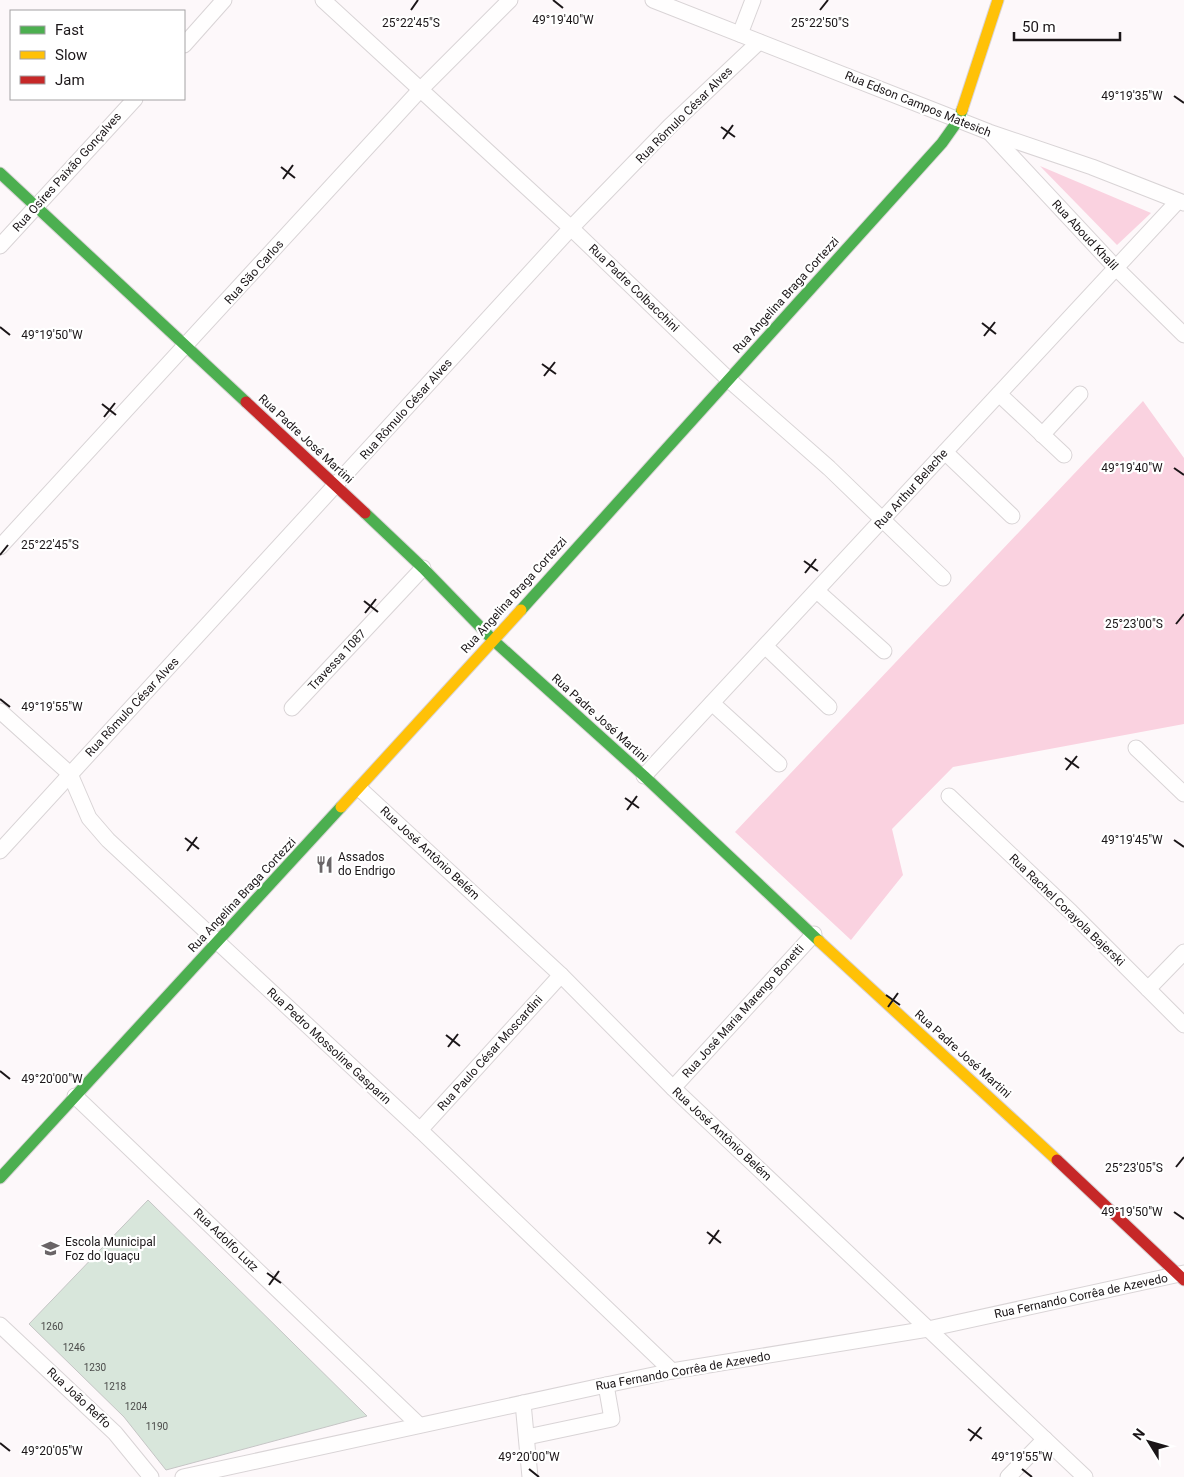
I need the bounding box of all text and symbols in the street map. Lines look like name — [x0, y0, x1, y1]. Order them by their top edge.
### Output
legend — [10, 10, 185, 100]
scale bar — [1014, 10, 1120, 42]
text: 49°19'40"W — [532, 13, 594, 27]
text: 25°22'45"S — [382, 16, 440, 30]
text: 25°22'50"S — [791, 16, 849, 30]
text: 50 m — [1022, 18, 1056, 36]
text: Fast — [55, 21, 84, 39]
text: Slow — [55, 46, 87, 64]
street label: Rua Rômulo César Alves — [633, 64, 735, 166]
street label: Rua Edson Campos Matesich — [843, 68, 993, 140]
text: Jam — [55, 71, 85, 89]
text: 49°19'35"W — [1101, 89, 1163, 103]
street label: Rua Osíres Paixão Gonçalves — [10, 110, 124, 234]
street label: Rua Aboud Khalil — [1049, 197, 1121, 273]
street label: Rua Angelina Braga Cortezzi — [730, 234, 842, 356]
street label: Rua São Carlos — [222, 237, 286, 307]
street label: Rua Padre Colbacchini — [586, 241, 682, 335]
text: 49°19'50"W — [21, 328, 83, 342]
street label: Rua Rômulo César Alves — [357, 356, 455, 462]
street label: Rua Padre José Martini — [256, 391, 356, 487]
street label: Rua Arthur Belache — [872, 446, 950, 532]
text: 49°19'40"W — [1101, 461, 1163, 475]
street label: Rua Angelina Braga Cortezzi — [458, 534, 570, 656]
text: 25°22'45"S — [21, 538, 79, 552]
text: 25°23'00"S — [1105, 617, 1163, 631]
street label: Travessa 1087 — [305, 627, 369, 693]
street label: Rua Rômulo César Alves — [82, 654, 182, 760]
street label: Rua Padre José Martini — [549, 671, 651, 765]
text: 49°19'55"W — [21, 700, 83, 714]
street label: Rua José Antônio Belém — [377, 803, 483, 903]
text: 49°19'45"W — [1101, 833, 1163, 847]
street label: Rua Angelina Braga Cortezzi — [185, 835, 299, 955]
place label: Assados do Endrigo — [338, 850, 396, 878]
street label: Rua Rachel Corayola Bajerski — [1006, 851, 1128, 969]
restaurant icon: Assados do Endrigo — [314, 854, 334, 874]
street label: Rua José Maria Marengo Bonetti — [679, 941, 807, 1081]
street label: Rua Pedro Mossoline Gasparin — [264, 985, 394, 1107]
street label: Rua Paulo César Moscardini — [434, 992, 546, 1114]
street label: Rua Padre José Martini — [912, 1007, 1014, 1101]
text: 49°20'00"W — [21, 1072, 83, 1086]
street label: Rua José Antônio Belém — [669, 1084, 775, 1184]
text: 25°23'05"S — [1105, 1161, 1163, 1175]
text: 49°19'50"W — [1101, 1205, 1163, 1219]
street label: Rua Adolfo Lutz — [191, 1206, 261, 1274]
place label: Escola Municipal Foz do Iguaçu — [65, 1235, 156, 1263]
school or university icon: Escola Municipal Foz do Iguaçu — [41, 1239, 61, 1259]
street label: Rua Fernando Corrêa de Azevedo — [993, 1271, 1169, 1321]
house number: 1260 — [41, 1321, 64, 1332]
house number: 1246 — [63, 1342, 86, 1353]
street label: Rua Fernando Corrêa de Azevedo — [595, 1349, 772, 1393]
house number: 1230 — [84, 1362, 107, 1373]
street label: Rua João Reffo — [44, 1365, 114, 1431]
house number: 1218 — [104, 1381, 127, 1392]
house number: 1204 — [125, 1401, 148, 1412]
north arrow — [1124, 1417, 1174, 1467]
house number: 1190 — [146, 1421, 169, 1432]
text: N — [1129, 1425, 1148, 1443]
text: 49°20'05"W — [21, 1444, 83, 1458]
text: 49°20'00"W — [498, 1450, 560, 1464]
text: 49°19'55"W — [991, 1450, 1053, 1464]

